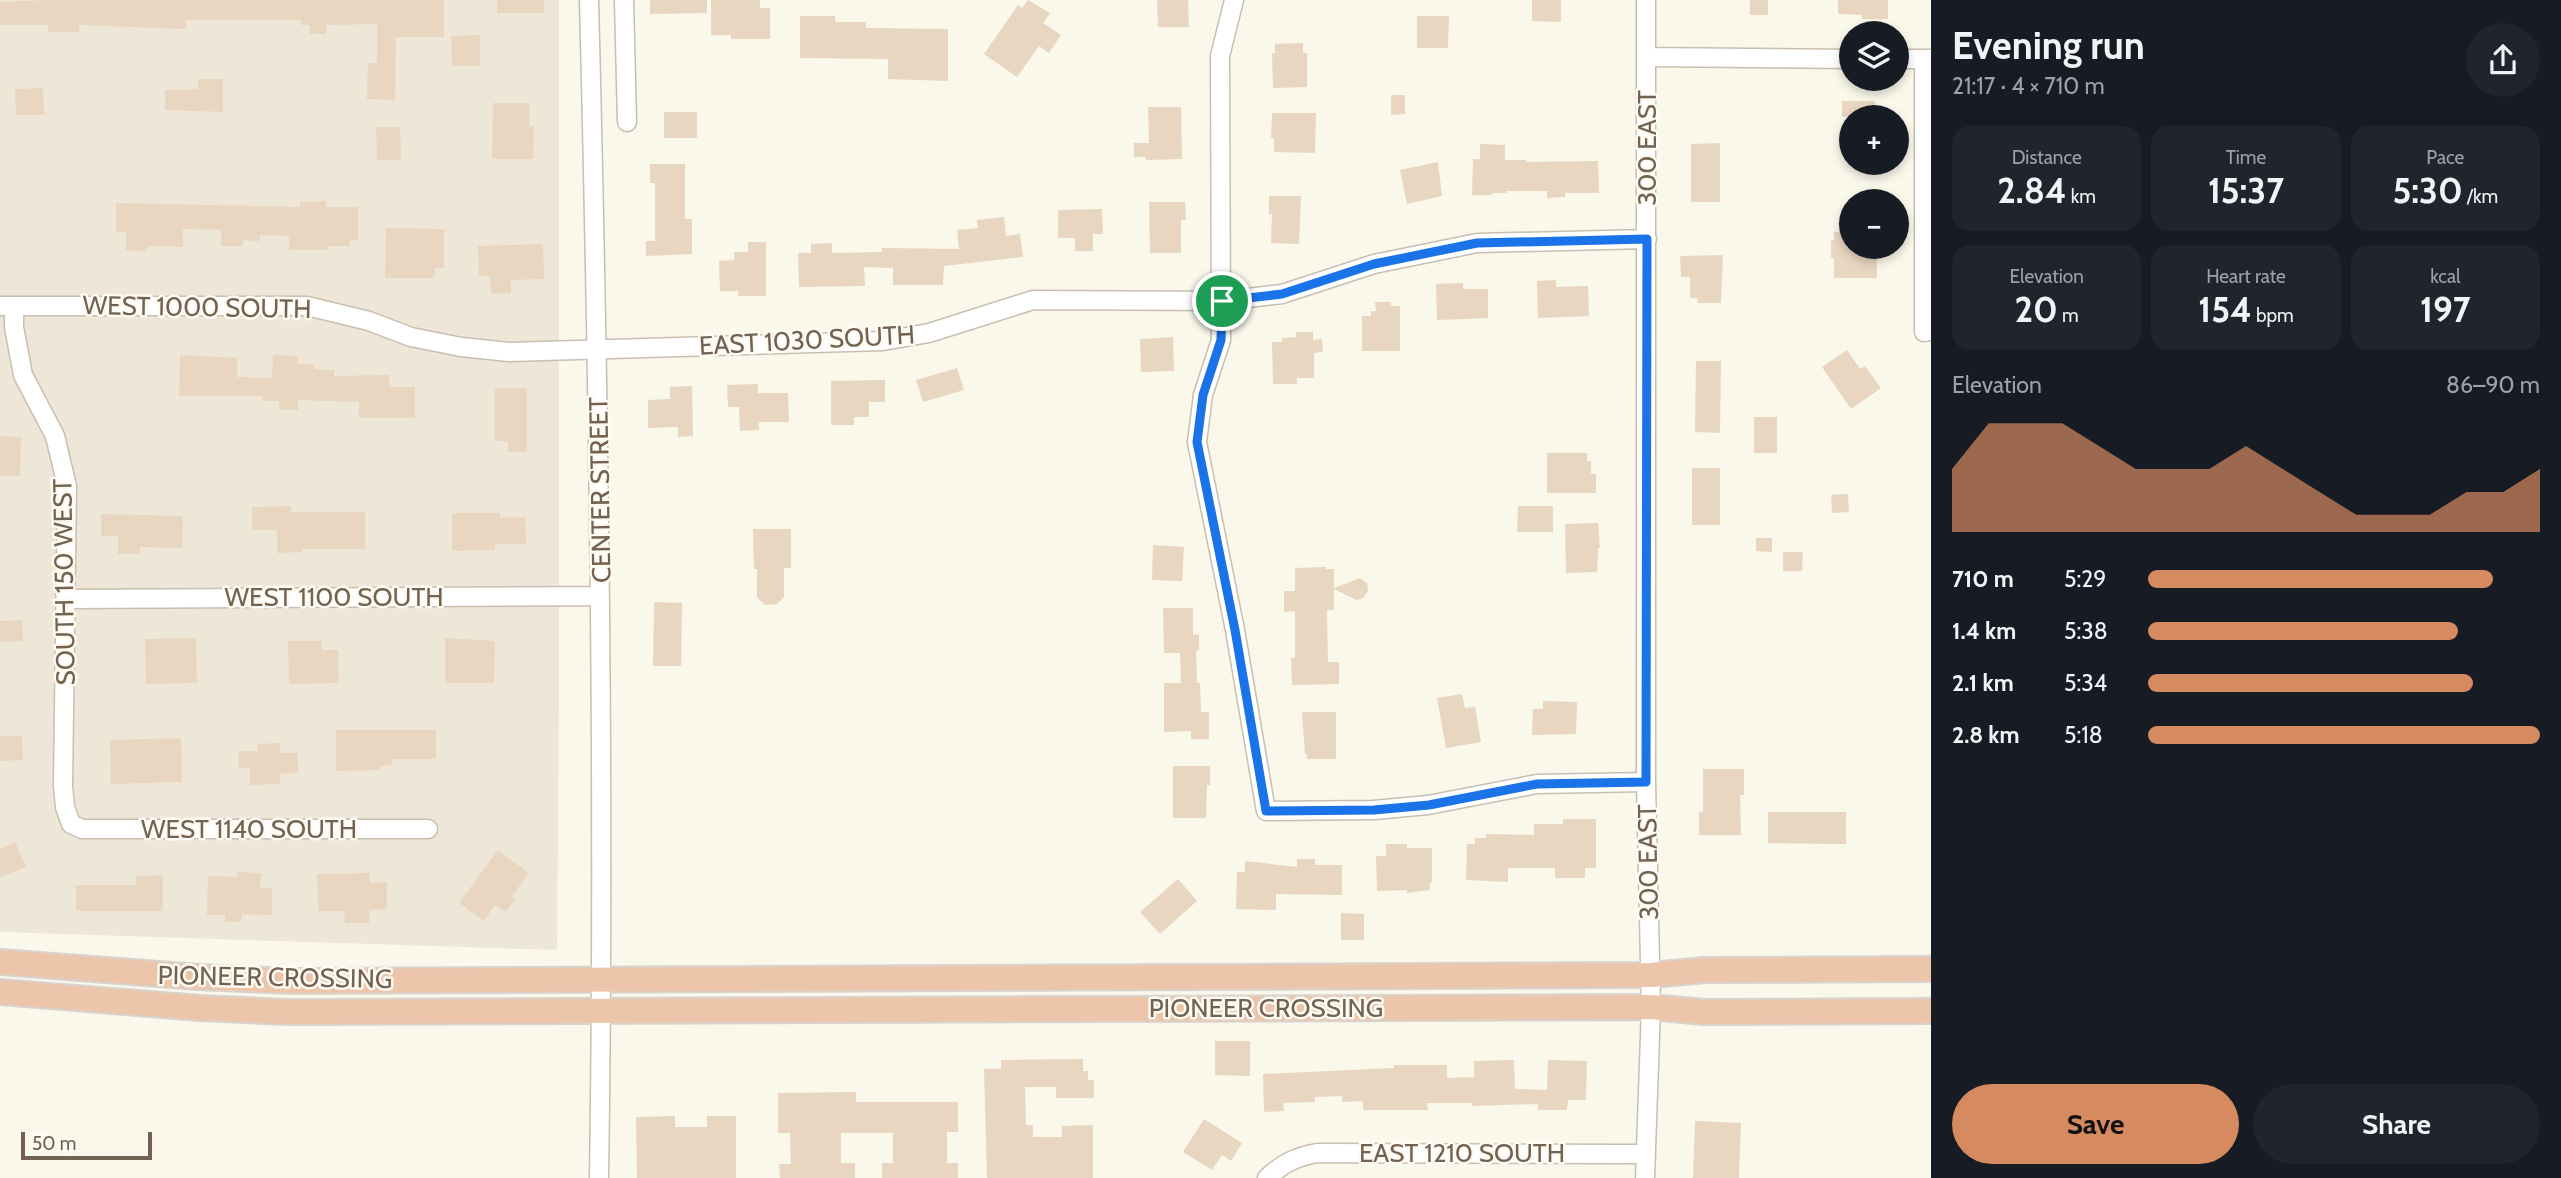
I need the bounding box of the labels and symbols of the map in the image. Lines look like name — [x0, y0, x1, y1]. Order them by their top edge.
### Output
street label: 300 EAST — [1631, 90, 1663, 206]
pin — [1192, 271, 1252, 331]
street label: WEST 1000 SOUTH — [82, 289, 312, 325]
street label: EAST 1030 SOUTH — [698, 318, 916, 362]
street label: CENTER STREET — [582, 397, 618, 583]
street label: SOUTH 150 WEST — [46, 478, 82, 686]
street label: WEST 1100 SOUTH — [224, 581, 444, 613]
street label: 300 EAST — [1631, 804, 1665, 920]
street label: WEST 1140 SOUTH — [141, 813, 357, 845]
street label: PIONEER CROSSING — [157, 959, 393, 995]
street label: PIONEER CROSSING — [1149, 992, 1383, 1024]
scale bar — [21, 1129, 152, 1161]
street label: EAST 1210 SOUTH — [1359, 1137, 1565, 1169]

